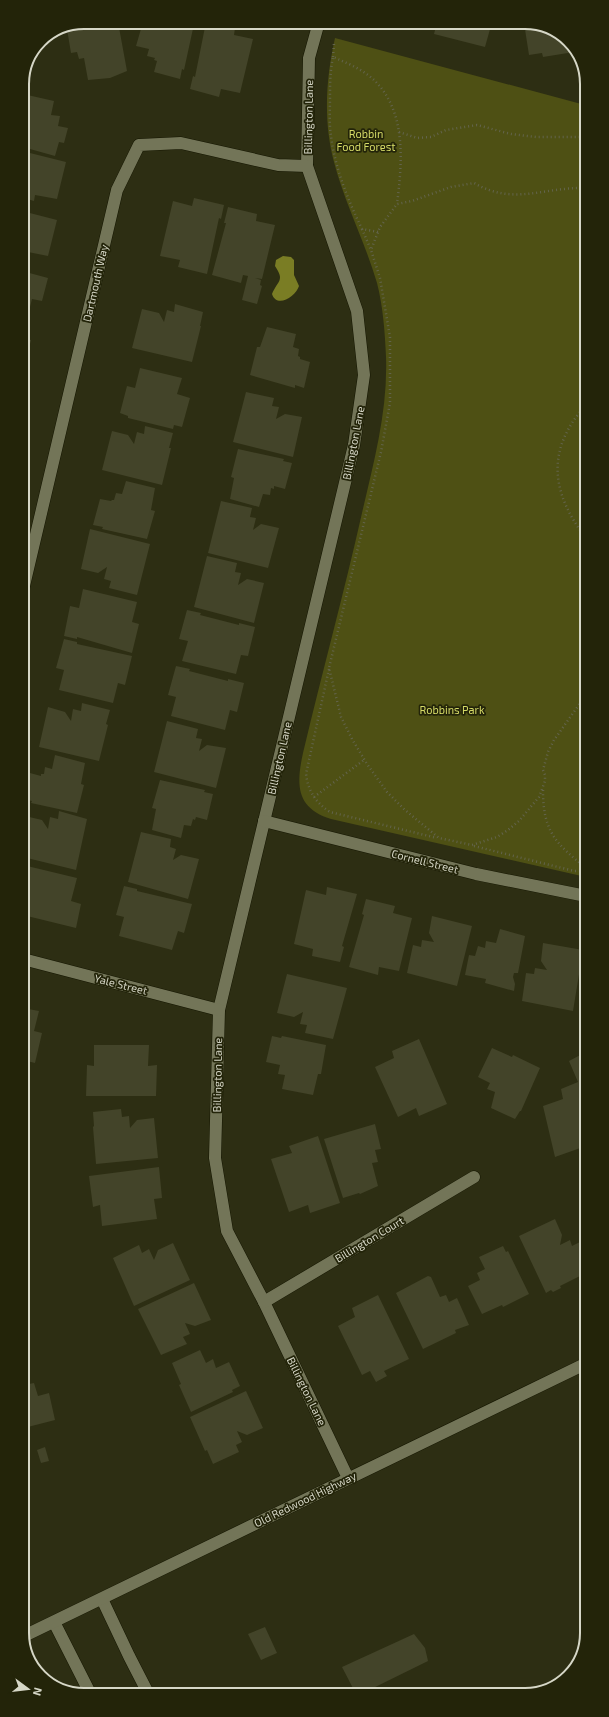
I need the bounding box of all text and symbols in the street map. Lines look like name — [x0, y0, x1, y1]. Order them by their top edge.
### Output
street label: Billington Lane — [301, 79, 315, 154]
park label: Robbin Food Forest — [337, 127, 395, 153]
street label: Dartmouth Way — [80, 243, 110, 323]
street label: Billington Lane — [339, 405, 367, 481]
park label: Robbins Park — [419, 703, 485, 716]
street label: Billington Lane — [264, 720, 294, 796]
street label: Cornell Street — [390, 846, 460, 876]
street label: Yale Street — [93, 971, 149, 997]
street label: Billington Lane — [210, 1037, 224, 1112]
street label: Billington Court — [332, 1213, 406, 1265]
street label: Billington Lane — [285, 1355, 329, 1427]
street label: Old Redwood Highway — [252, 1469, 358, 1529]
north arrow — [8, 1669, 48, 1709]
text: N — [31, 1686, 45, 1697]

